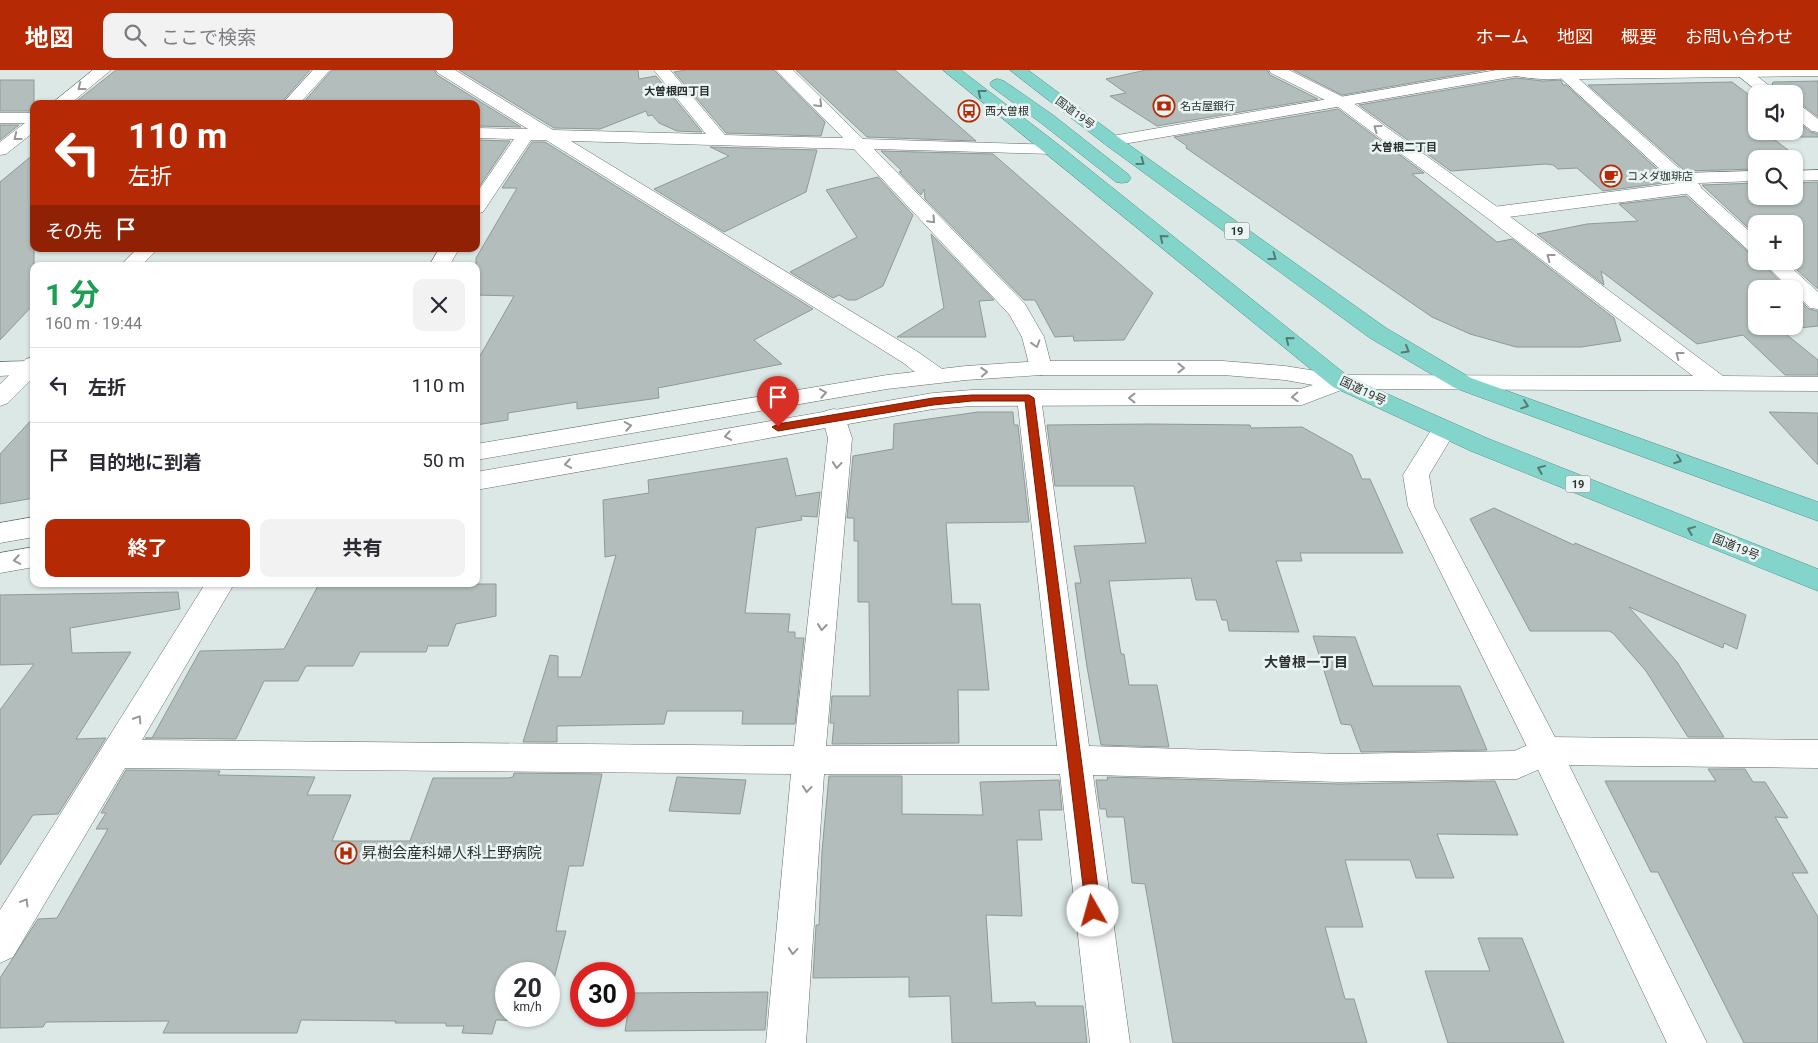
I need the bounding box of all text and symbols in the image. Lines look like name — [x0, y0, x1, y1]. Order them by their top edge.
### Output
search box — [103, 13, 453, 58]
icon: search — [121, 21, 149, 49]
text: 地図 — [25, 24, 73, 52]
text: ここで検索 — [161, 26, 256, 49]
text: ホーム — [1476, 26, 1529, 47]
text: 地図 — [1557, 26, 1593, 47]
text: 概要 — [1621, 26, 1657, 47]
text: お問い合わせ — [1685, 26, 1793, 47]
one-way arrow — [78, 81, 87, 89]
district label: 大曽根四丁目 — [644, 85, 710, 98]
map controls — [1748, 85, 1803, 335]
button: sound — [1748, 85, 1803, 140]
one-way arrow — [978, 91, 987, 99]
street label: 国道19号 — [1053, 94, 1097, 132]
bank icon: 名古屋銀行 — [1152, 94, 1176, 118]
one-way arrow — [813, 99, 822, 108]
bus stop icon: 西大曽根 — [957, 99, 981, 123]
place label: 名古屋銀行 — [1180, 100, 1235, 113]
place label: 西大曽根 — [985, 105, 1029, 118]
text: 110 m — [128, 116, 227, 157]
icon: left — [45, 120, 110, 185]
one-way arrow — [1373, 125, 1383, 134]
one-way arrow — [14, 131, 23, 139]
district label: 大曽根二丁目 — [1371, 141, 1437, 154]
button: search — [1748, 150, 1803, 205]
one-way arrow — [1135, 156, 1145, 165]
text: 左折 — [128, 164, 172, 189]
cafe icon: コメダ珈琲店 — [1599, 164, 1623, 188]
place label: コメダ珈琲店 — [1627, 170, 1693, 183]
icon: arrive — [112, 215, 140, 243]
one-way arrow — [926, 215, 935, 224]
button: + — [1748, 215, 1803, 270]
text: その先 — [45, 220, 102, 243]
road number: 19 — [1224, 223, 1250, 240]
one-way arrow — [1159, 235, 1168, 244]
one-way arrow — [1267, 251, 1277, 260]
one-way arrow — [1547, 254, 1556, 262]
text: 1 分 — [45, 277, 100, 312]
button: close — [413, 279, 465, 331]
button: − — [1748, 280, 1803, 335]
text: 160 m · 19:44 — [45, 314, 142, 333]
one-way arrow — [1286, 338, 1295, 346]
one-way arrow — [1030, 339, 1040, 347]
one-way arrow — [1401, 344, 1410, 354]
one-way arrow — [1675, 352, 1685, 361]
one-way arrow — [1178, 363, 1185, 373]
one-way arrow — [980, 366, 988, 377]
icon: left — [45, 371, 73, 399]
text: 110 m — [412, 374, 465, 397]
street label: 国道19号 — [1338, 374, 1388, 408]
text: 左折 — [88, 376, 126, 399]
pin — [757, 376, 799, 427]
icon: arrive — [764, 383, 792, 411]
one-way arrow — [818, 389, 827, 399]
one-way arrow — [1290, 392, 1298, 403]
one-way arrow — [1128, 393, 1136, 403]
one-way arrow — [1520, 399, 1529, 409]
one-way arrow — [623, 422, 632, 432]
one-way arrow — [724, 431, 732, 441]
icon: arrive — [45, 446, 73, 474]
text: 50 m — [422, 449, 465, 472]
text: 目的地に到着 — [88, 451, 202, 474]
one-way arrow — [1673, 454, 1682, 464]
one-way arrow — [564, 459, 572, 469]
one-way arrow — [832, 461, 843, 469]
one-way arrow — [1537, 465, 1545, 475]
road number: 19 — [1566, 476, 1590, 492]
button: 終了 — [45, 519, 250, 577]
button: 共有 — [260, 519, 465, 577]
one-way arrow — [1688, 525, 1696, 535]
street label: 国道19号 — [1710, 531, 1762, 563]
one-way arrow — [13, 555, 21, 565]
one-way arrow — [817, 623, 828, 631]
district label: 大曽根一丁目 — [1264, 654, 1348, 670]
one-way arrow — [131, 715, 141, 724]
one-way arrow — [802, 785, 813, 793]
hospital icon: 昇樹会産科婦人科上野病院 — [334, 841, 358, 865]
place label: 昇樹会産科婦人科上野病院 — [362, 844, 542, 862]
position arrow — [1066, 884, 1118, 936]
one-way arrow — [19, 898, 29, 907]
one-way arrow — [788, 947, 799, 955]
speed limit sign: 30 — [570, 962, 635, 1027]
text: 20 — [513, 974, 542, 1003]
text: km/h — [513, 1000, 542, 1014]

